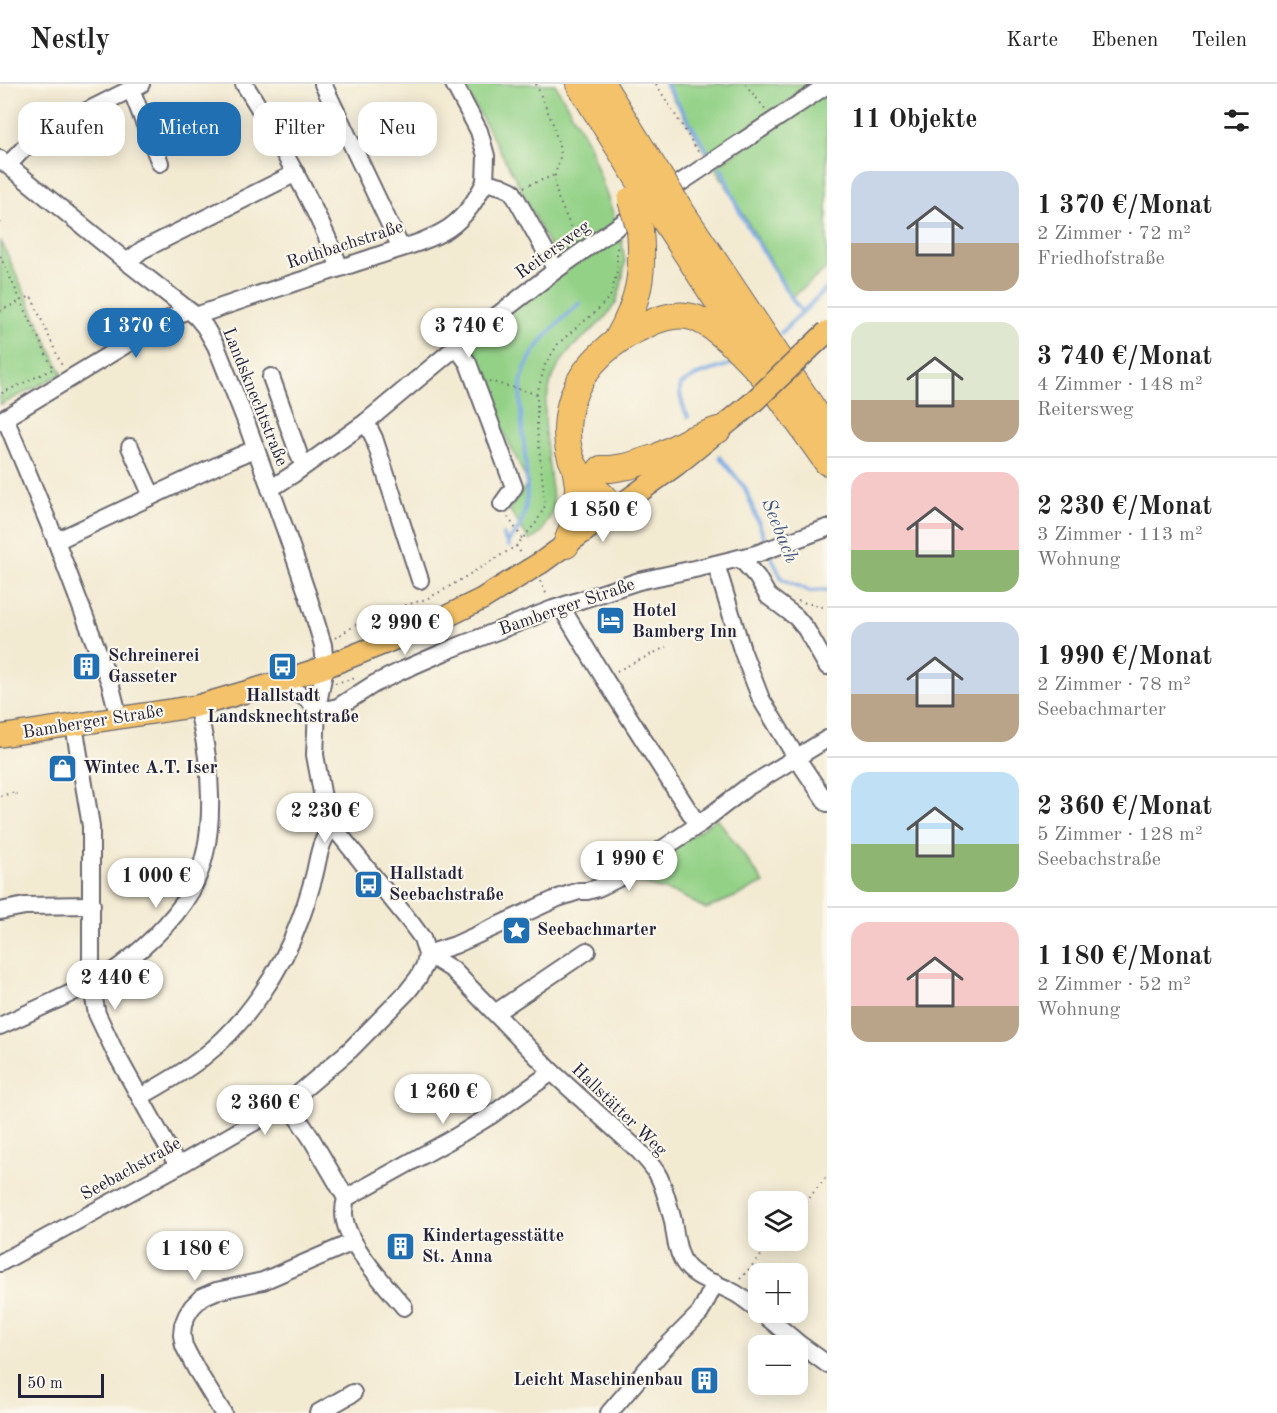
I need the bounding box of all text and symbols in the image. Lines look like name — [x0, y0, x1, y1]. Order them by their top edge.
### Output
text: Nestly — [30, 27, 110, 55]
text: Karte — [1006, 30, 1058, 51]
text: Ebenen — [1091, 30, 1158, 51]
text: Teilen — [1191, 30, 1247, 51]
chip: Kaufen — [18, 102, 125, 156]
chip: Mieten — [137, 102, 241, 156]
chip: Filter — [253, 102, 346, 156]
chip: Neu — [358, 102, 437, 156]
icon: filters — [1220, 104, 1253, 137]
text: 11 Objekte — [851, 107, 978, 133]
text: 1 370 €/Monat — [1037, 193, 1212, 219]
icon: home — [899, 195, 971, 267]
street label: Reitersweg — [513, 217, 594, 283]
street label: Rothbachstraße — [284, 218, 406, 272]
text: 2 Zimmer · 72 m² — [1037, 224, 1191, 244]
text: Friedhofstraße — [1037, 249, 1165, 269]
pin: 1 370 € — [81, 308, 191, 359]
pin: 3 740 € — [414, 308, 524, 359]
text: 1 370 € — [101, 317, 171, 337]
text: 3 740 € — [434, 317, 504, 337]
street label: Landsknechtstraße — [219, 325, 291, 469]
text: 3 740 €/Monat — [1037, 344, 1212, 370]
icon: home — [899, 346, 971, 418]
text: 4 Zimmer · 148 m² — [1037, 375, 1202, 395]
text: Reitersweg — [1037, 400, 1134, 420]
pin: 1 850 € — [548, 492, 658, 543]
text: 2 230 €/Monat — [1037, 494, 1212, 520]
water label: Seebach — [757, 496, 801, 566]
icon: home — [899, 496, 971, 568]
text: 1 850 € — [568, 501, 638, 521]
text: 3 Zimmer · 113 m² — [1037, 525, 1202, 545]
text: Wohnung — [1037, 550, 1120, 570]
street label: Bamberger Straße — [497, 575, 637, 639]
place label: Hotel Bamberg Inn — [632, 602, 737, 641]
pin: 2 990 € — [350, 605, 460, 656]
hotel icon: Hotel Bamberg Inn — [595, 605, 627, 637]
text: 2 990 € — [370, 614, 440, 634]
text: 1 990 €/Monat — [1037, 644, 1212, 670]
icon: home — [899, 646, 971, 718]
place label: Schreinerei Gasseter — [108, 647, 199, 686]
building icon: Schreinerei Gasseter — [71, 650, 103, 682]
bus stop icon: Hallstadt Landsknechtstraße — [267, 651, 299, 683]
text: 2 Zimmer · 78 m² — [1037, 675, 1191, 695]
place label: Hallstadt Landsknechtstraße — [207, 687, 359, 726]
text: Seebachmarter — [1037, 700, 1166, 720]
street label: Bamberger Straße — [21, 702, 165, 742]
shop icon: Wintec A.T. Iser — [46, 752, 78, 784]
place label: Wintec A.T. Iser — [83, 759, 218, 777]
pin: 2 230 € — [270, 793, 380, 844]
text: 2 360 €/Monat — [1037, 794, 1212, 820]
icon: home — [899, 796, 971, 868]
text: 2 230 € — [290, 802, 360, 822]
text: 5 Zimmer · 128 m² — [1037, 825, 1202, 845]
pin: 1 990 € — [574, 841, 684, 892]
text: 1 990 € — [594, 850, 664, 870]
text: Seebachstraße — [1037, 850, 1161, 870]
pin: 1 000 € — [101, 858, 211, 909]
place label: Hallstadt Seebachstraße — [389, 865, 504, 904]
text: 1 000 € — [121, 867, 191, 887]
bus stop icon: Hallstadt Seebachstraße — [352, 868, 384, 900]
place icon: Seebachmarter — [500, 914, 532, 946]
place label: Seebachmarter — [537, 921, 657, 939]
text: 1 180 €/Monat — [1037, 944, 1212, 970]
icon: home — [899, 946, 971, 1018]
pin: 2 440 € — [60, 960, 170, 1011]
text: 2 440 € — [80, 969, 150, 989]
text: 2 Zimmer · 52 m² — [1037, 975, 1191, 995]
text: Wohnung — [1037, 1000, 1120, 1020]
street label: Hallstätter Weg — [568, 1060, 670, 1160]
pin: 1 260 € — [388, 1074, 498, 1125]
text: 1 260 € — [408, 1083, 478, 1103]
pin: 2 360 € — [210, 1085, 320, 1136]
text: 2 360 € — [230, 1094, 300, 1114]
street label: Seebachstraße — [78, 1134, 184, 1204]
map controls — [748, 1191, 808, 1395]
button: layers — [748, 1191, 808, 1251]
place label: Kindertagesstätte St. Anna — [422, 1227, 564, 1266]
building icon: Kindertagesstätte St. Anna — [385, 1230, 417, 1262]
pin: 1 180 € — [140, 1231, 250, 1282]
text: 1 180 € — [160, 1240, 230, 1260]
button: + — [748, 1263, 808, 1323]
button: − — [748, 1335, 808, 1395]
building icon: Leicht Maschinenbau — [688, 1364, 720, 1396]
scale bar — [18, 1371, 104, 1398]
place label: Leicht Maschinenbau — [513, 1371, 683, 1389]
text: 50 m — [27, 1376, 63, 1392]

